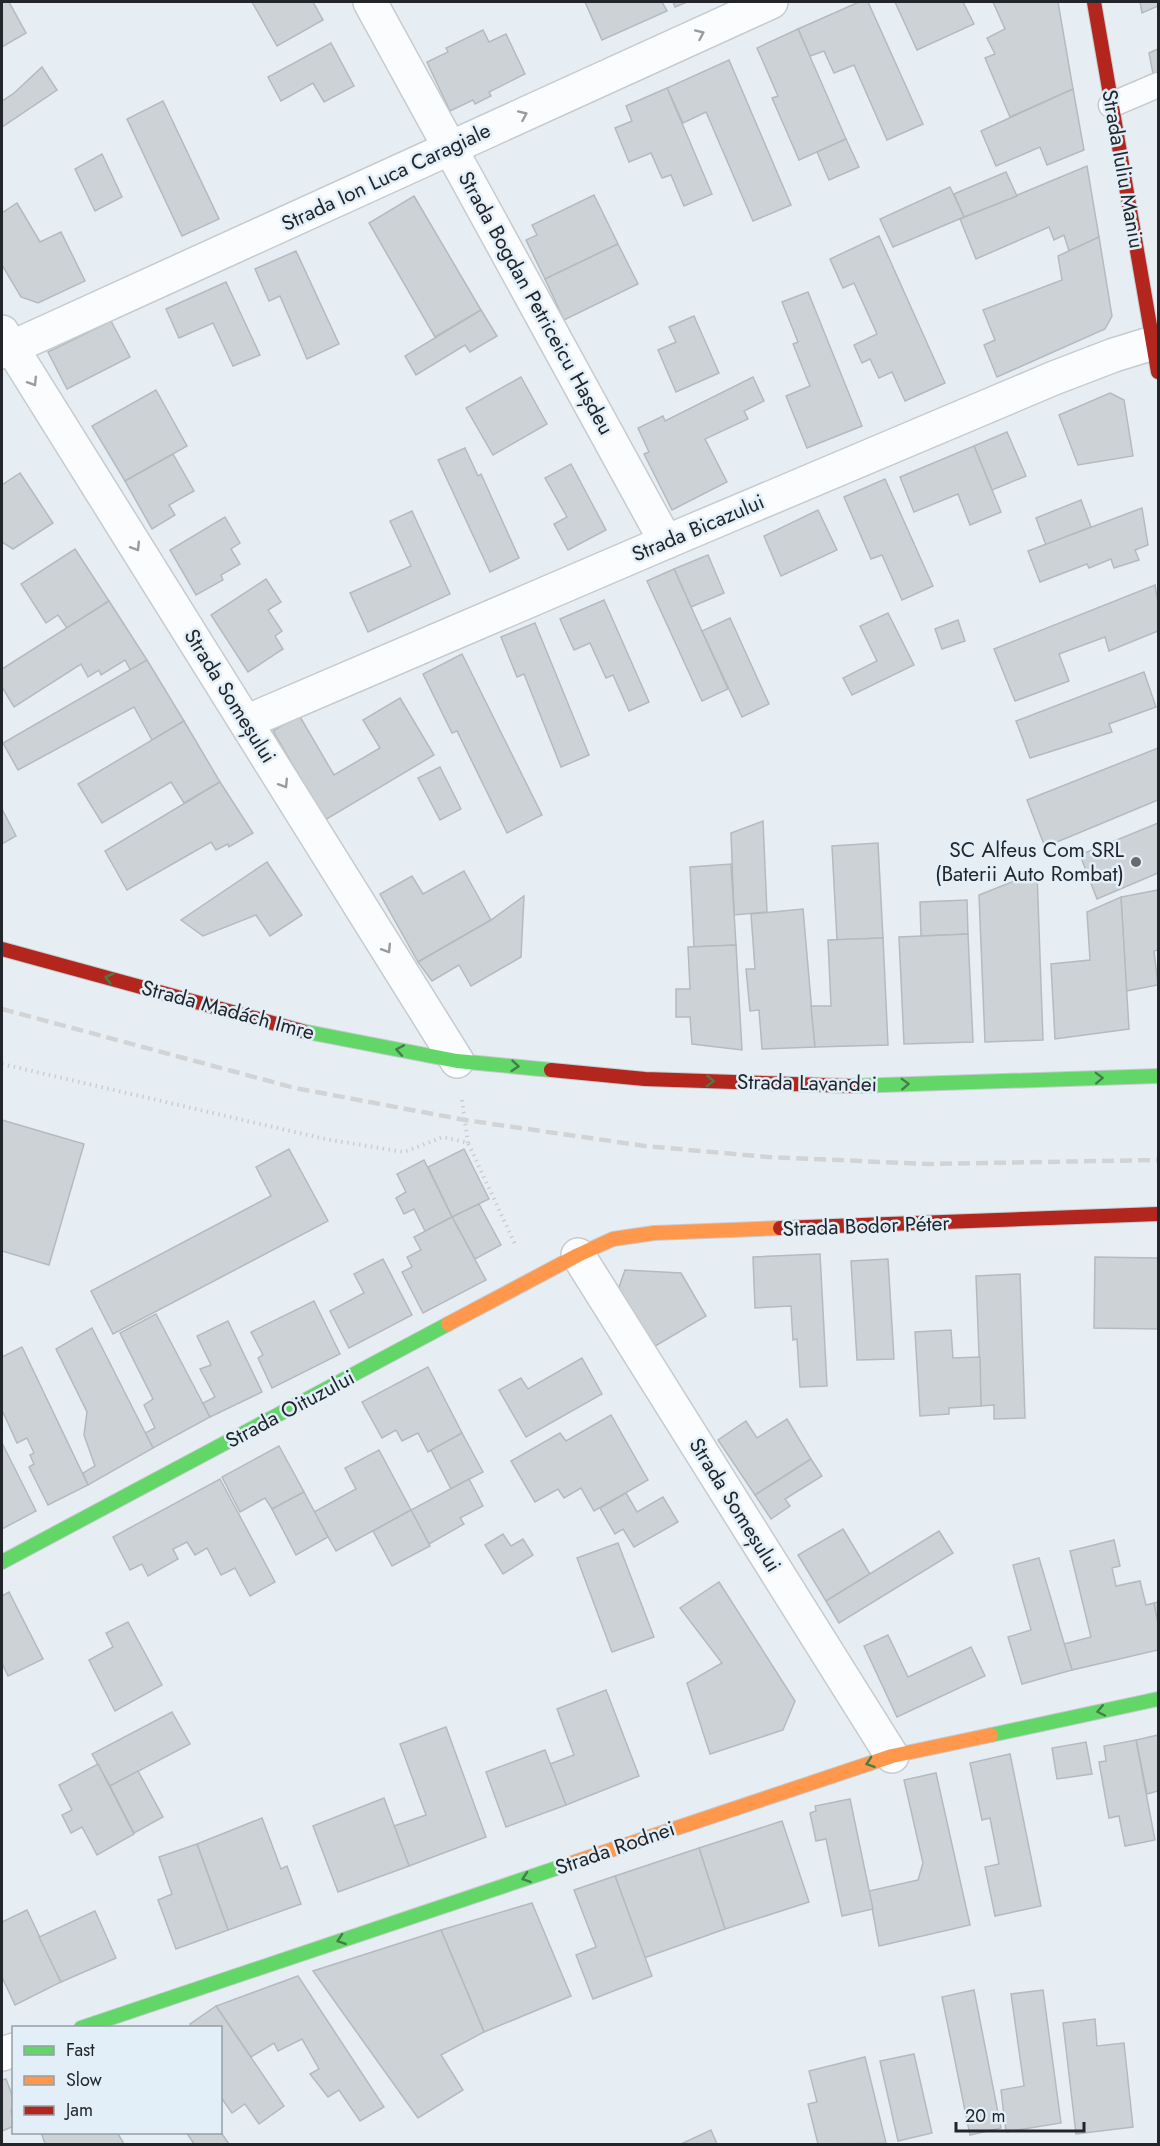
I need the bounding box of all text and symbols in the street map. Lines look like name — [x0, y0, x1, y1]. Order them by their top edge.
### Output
one-way arrow — [694, 29, 705, 41]
street label: Strada Iuliu Maniu — [1094, 87, 1152, 251]
one-way arrow — [516, 110, 527, 122]
street label: Strada Ion Luca Caragiale — [277, 115, 496, 239]
street label: Strada Bogdan Petriceicu Hașdeu — [451, 166, 621, 440]
one-way arrow — [25, 376, 37, 386]
street label: Strada Bicazului — [627, 487, 769, 569]
one-way arrow — [129, 541, 141, 551]
street label: Strada Someșului — [177, 623, 283, 769]
one-way arrow — [277, 777, 288, 788]
place label: SC Alfeus Com SRL (Baterii Auto Rombat) — [935, 835, 1125, 889]
marker: SC Alfeus Com SRL (Baterii Auto Rombat) — [1129, 855, 1143, 869]
one-way arrow — [380, 943, 392, 953]
street label: Strada Madách Imre — [138, 972, 318, 1048]
one-way arrow — [104, 973, 114, 985]
one-way arrow — [395, 1044, 405, 1057]
one-way arrow — [511, 1059, 520, 1072]
street label: Strada Lavandei — [737, 1067, 877, 1099]
one-way arrow — [1095, 1072, 1104, 1084]
one-way arrow — [705, 1075, 714, 1088]
one-way arrow — [900, 1078, 909, 1091]
street label: Strada Bodor Péter — [782, 1208, 951, 1244]
street label: Strada Oituzului — [220, 1362, 360, 1456]
street label: Strada Someșului — [682, 1432, 788, 1578]
one-way arrow — [1097, 1704, 1107, 1717]
one-way arrow — [865, 1756, 876, 1768]
street label: Strada Rodnei — [551, 1814, 679, 1882]
one-way arrow — [521, 1871, 532, 1884]
one-way arrow — [336, 1933, 347, 1946]
legend — [12, 2026, 222, 2134]
text: Fast — [66, 2037, 95, 2063]
text: Slow — [66, 2067, 103, 2093]
scale bar — [956, 2095, 1084, 2133]
text: Jam — [64, 2097, 93, 2123]
text: 20 m — [965, 2103, 1005, 2129]

